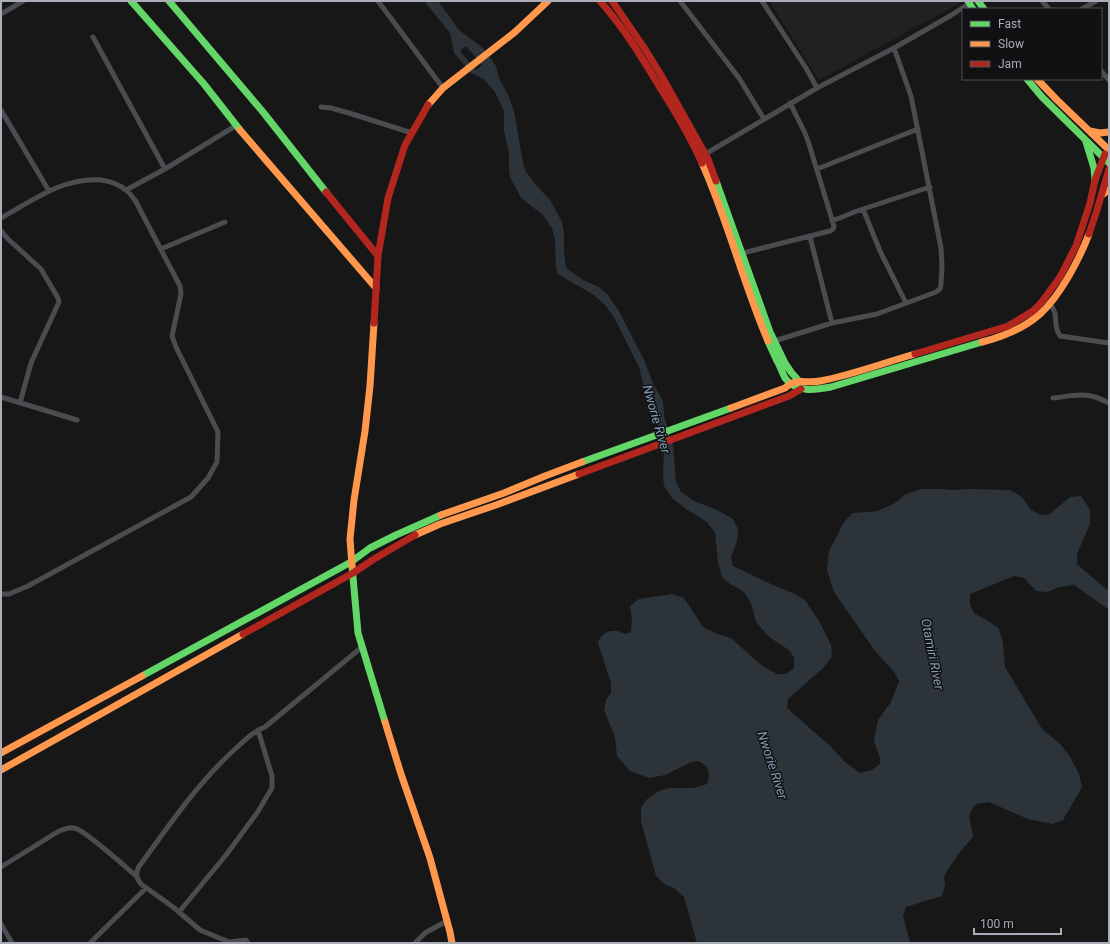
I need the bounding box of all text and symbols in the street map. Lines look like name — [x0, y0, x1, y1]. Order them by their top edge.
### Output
legend — [962, 8, 1102, 80]
text: Fast — [998, 17, 1021, 31]
text: Slow — [998, 37, 1024, 51]
text: Jam — [998, 57, 1022, 71]
water label: Nworie River — [640, 383, 674, 456]
water label: Otamiri River — [918, 617, 947, 692]
water label: Nworie River — [754, 729, 791, 802]
scale bar — [974, 910, 1061, 936]
text: 100 m — [980, 917, 1014, 931]

